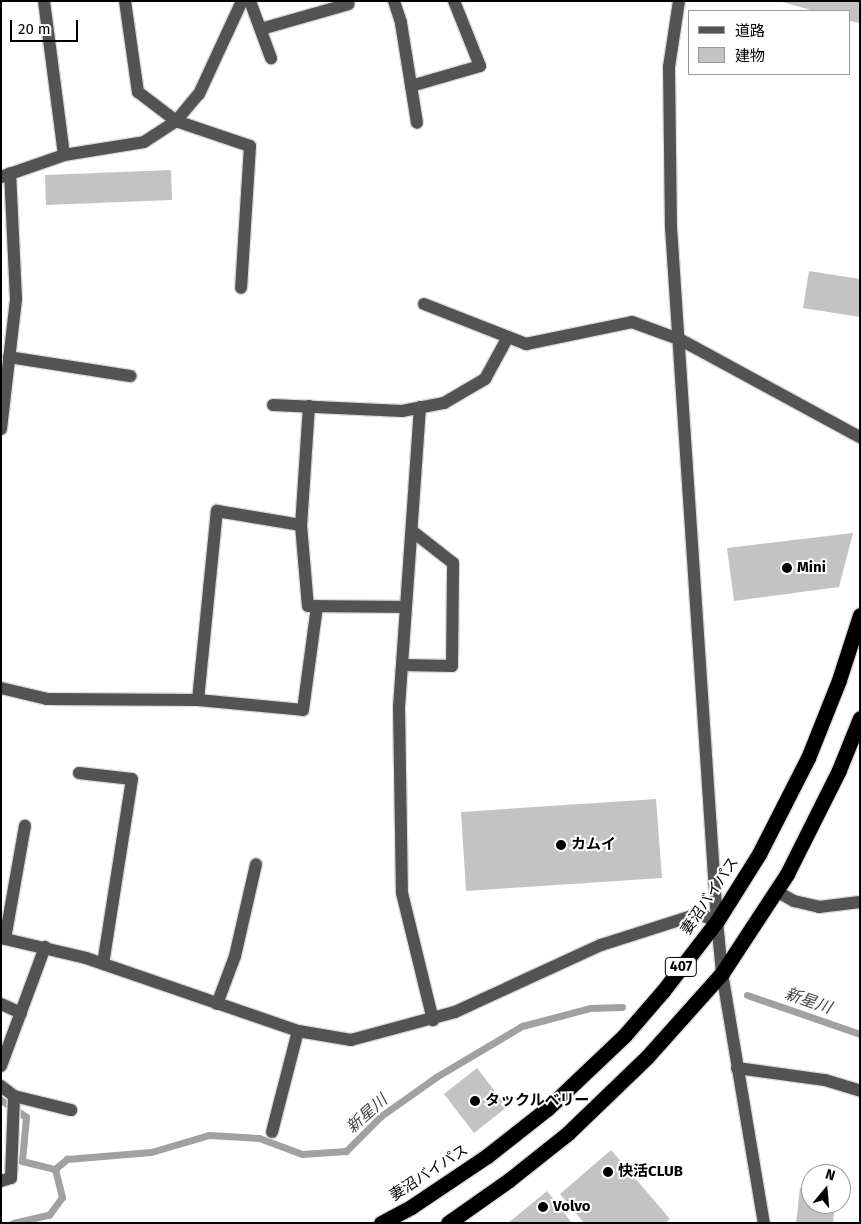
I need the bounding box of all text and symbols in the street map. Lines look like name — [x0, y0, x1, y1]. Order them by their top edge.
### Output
scale bar — [12, 10, 80, 42]
legend — [688, 10, 851, 75]
text: 20 m — [18, 20, 51, 38]
text: 道路 — [735, 22, 765, 40]
text: 建物 — [735, 47, 765, 65]
place label: Mini — [797, 559, 826, 577]
marker: Mini — [781, 562, 793, 574]
place label: カムイ — [571, 836, 616, 854]
marker: カムイ — [555, 839, 567, 851]
street label: 妻沼バイパス — [677, 854, 743, 938]
road number: 407 — [665, 956, 697, 979]
water label: 新星川 — [782, 984, 834, 1018]
water label: 新星川 — [343, 1091, 391, 1137]
place label: タックルベリー — [485, 1092, 590, 1110]
marker: タックルベリー — [469, 1095, 481, 1107]
street label: 妻沼バイパス — [386, 1141, 472, 1205]
place label: 快活CLUB — [618, 1163, 683, 1181]
north arrow — [801, 1164, 851, 1214]
marker: 快活CLUB — [602, 1166, 614, 1178]
text: N — [823, 1166, 837, 1185]
place label: Volvo — [553, 1198, 591, 1216]
marker: Volvo — [537, 1201, 549, 1213]

